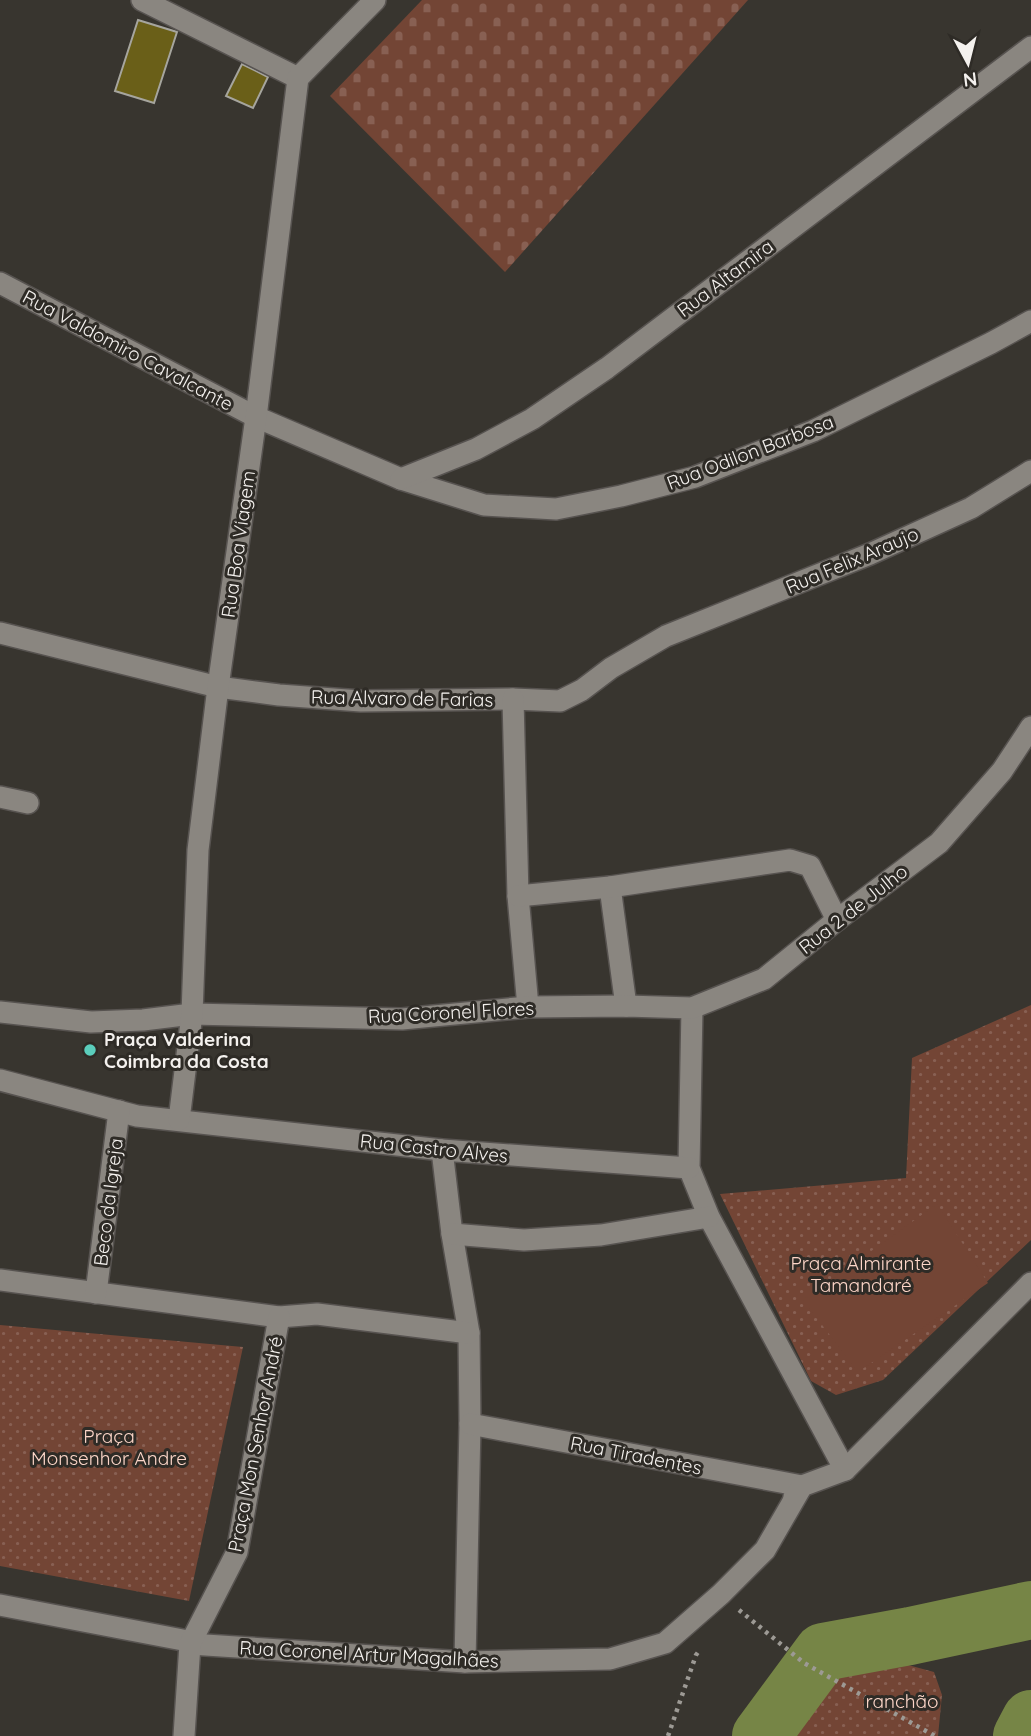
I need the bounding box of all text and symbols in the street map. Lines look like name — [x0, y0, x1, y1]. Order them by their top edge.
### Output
north arrow — [933, 28, 1003, 98]
text: N — [962, 67, 978, 93]
street label: Rua Altamira — [672, 234, 778, 322]
street label: Rua Valdomiro Cavalcante — [19, 284, 237, 416]
street label: Rua Odilon Barbosa — [663, 409, 837, 495]
street label: Rua Boa Viagem — [216, 469, 260, 619]
street label: Rua Felix Araujo — [782, 521, 922, 599]
street label: Rua Alvaro de Farias — [311, 684, 494, 712]
street label: Rua 2 de Julho — [794, 859, 912, 959]
street label: Rua Coronel Flores — [367, 996, 535, 1028]
place label: Praça Valderina Coimbra da Costa — [104, 1027, 269, 1073]
marker: Praça Valderina Coimbra da Costa — [82, 1042, 98, 1058]
street label: Rua Castro Alves — [359, 1128, 509, 1168]
street label: Beco da Igreja — [88, 1137, 128, 1267]
park label: Praça Almirante Tamandaré — [790, 1251, 932, 1297]
street label: Praça Mon Senhor André — [222, 1334, 288, 1554]
park label: Praça Monsenhor Andre — [31, 1424, 187, 1470]
street label: Rua Tiradentes — [568, 1430, 704, 1480]
street label: Rua Coronel Artur Magalhães — [239, 1635, 499, 1673]
park label: ranchão — [865, 1689, 939, 1713]

